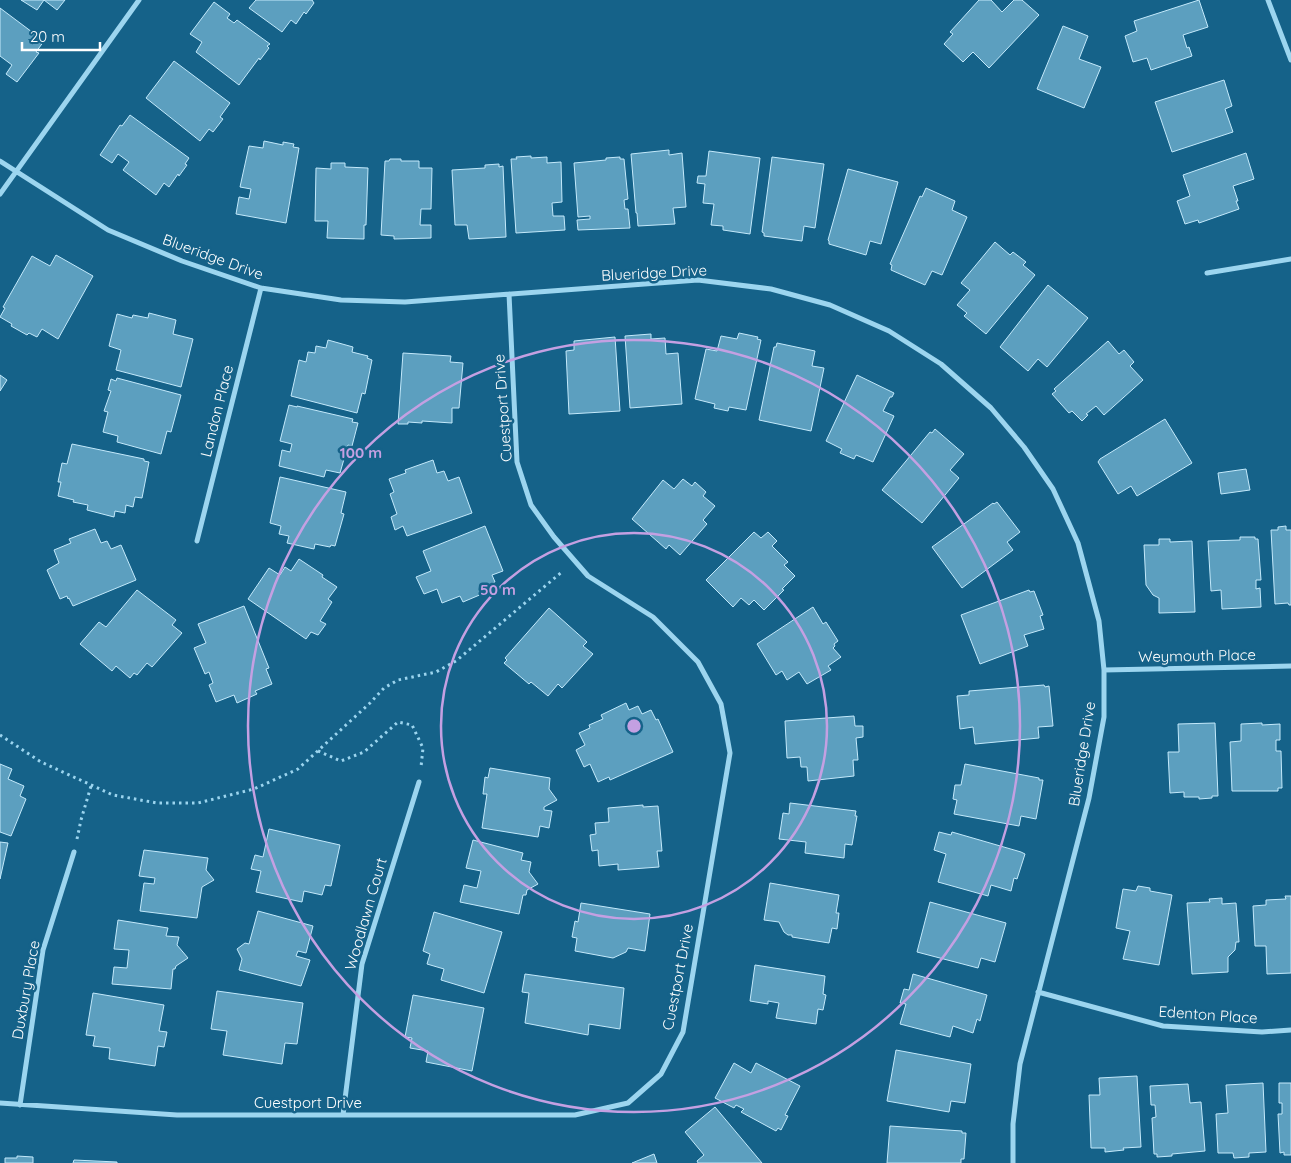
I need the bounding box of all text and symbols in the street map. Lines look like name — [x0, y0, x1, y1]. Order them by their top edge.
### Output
scale bar — [22, 20, 100, 52]
text: 20 m — [30, 27, 65, 46]
street label: Blueridge Drive — [160, 229, 266, 284]
street label: Blueridge Drive — [601, 260, 707, 285]
street label: Cuestport Drive — [489, 353, 516, 463]
street label: Landon Place — [196, 363, 237, 459]
text: 100 m — [340, 443, 382, 462]
text: 50 m — [480, 580, 516, 599]
street label: Weymouth Place — [1138, 645, 1256, 666]
street label: Blueridge Drive — [1064, 700, 1099, 808]
centre of rings — [625, 717, 643, 735]
street label: Woodlawn Court — [340, 855, 391, 972]
street label: Cuestport Drive — [658, 922, 697, 1032]
street label: Duxbury Place — [7, 939, 44, 1041]
street label: Edenton Place — [1158, 1002, 1258, 1027]
street label: Cuestport Drive — [254, 1093, 362, 1112]

